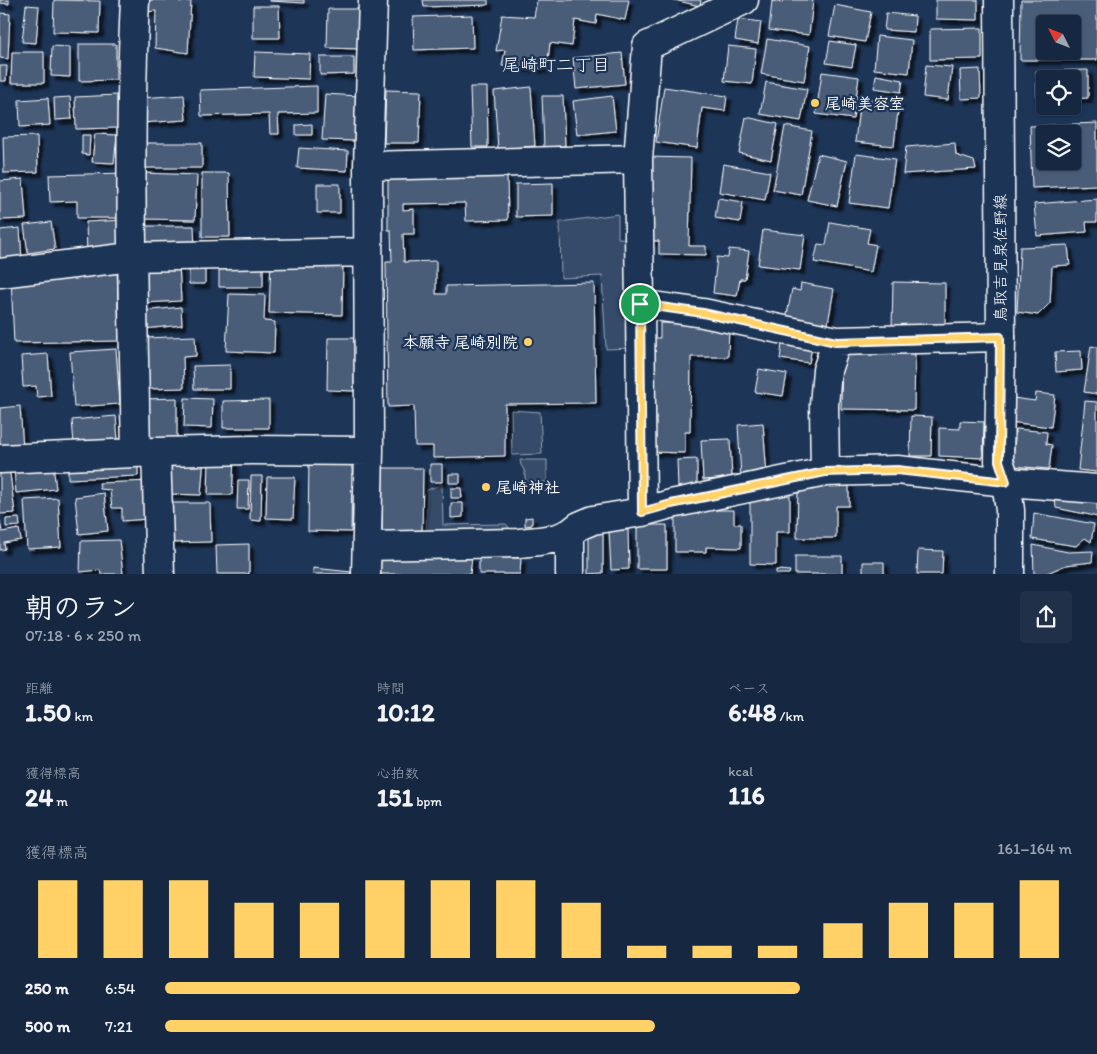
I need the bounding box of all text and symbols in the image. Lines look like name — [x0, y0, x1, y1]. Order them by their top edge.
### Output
north arrow — [1036, 15, 1081, 60]
map controls — [1036, 15, 1081, 170]
district label: 尾崎町二丁目 — [502, 54, 610, 76]
button: locate — [1036, 70, 1081, 115]
place label: 尾崎美容室 — [825, 94, 905, 113]
marker: 尾崎美容室 — [809, 97, 821, 109]
button: layers — [1036, 125, 1081, 170]
street label: 鳥取吉見泉佐野線 — [991, 194, 1010, 322]
pin — [619, 283, 661, 325]
icon: arrive — [626, 290, 654, 318]
place label: 本願寺 尾崎別院 — [402, 333, 518, 352]
marker: 本願寺 尾崎別院 — [522, 336, 534, 348]
place label: 尾崎神社 — [496, 478, 560, 497]
marker: 尾崎神社 — [480, 481, 492, 493]
text: 朝のラン — [25, 590, 137, 624]
button: share — [1020, 591, 1072, 643]
text: 07:18 · 6 × 250 m — [25, 626, 141, 645]
text: 距離 — [25, 680, 53, 697]
text: 時間 — [377, 680, 405, 697]
text: ペース — [728, 680, 770, 697]
text: 1.50 — [25, 697, 71, 727]
text: 10:12 — [377, 697, 435, 727]
text: 6:48 — [728, 697, 776, 727]
text: km — [71, 708, 93, 725]
text: /km — [776, 708, 804, 725]
text: kcal — [728, 763, 753, 780]
text: 獲得標高 — [25, 765, 81, 782]
text: 心拍数 — [377, 765, 419, 782]
text: 116 — [728, 780, 765, 810]
text: 24 — [25, 782, 53, 812]
text: 151 — [377, 782, 413, 812]
text: m — [53, 793, 68, 810]
text: bpm — [413, 793, 442, 810]
text: 161–164 m — [997, 839, 1072, 858]
text: 獲得標高 — [25, 843, 89, 862]
text: 250 m — [25, 979, 69, 998]
text: 6:54 — [105, 979, 135, 998]
text: 500 m — [25, 1017, 70, 1036]
text: 7:21 — [105, 1017, 133, 1036]

